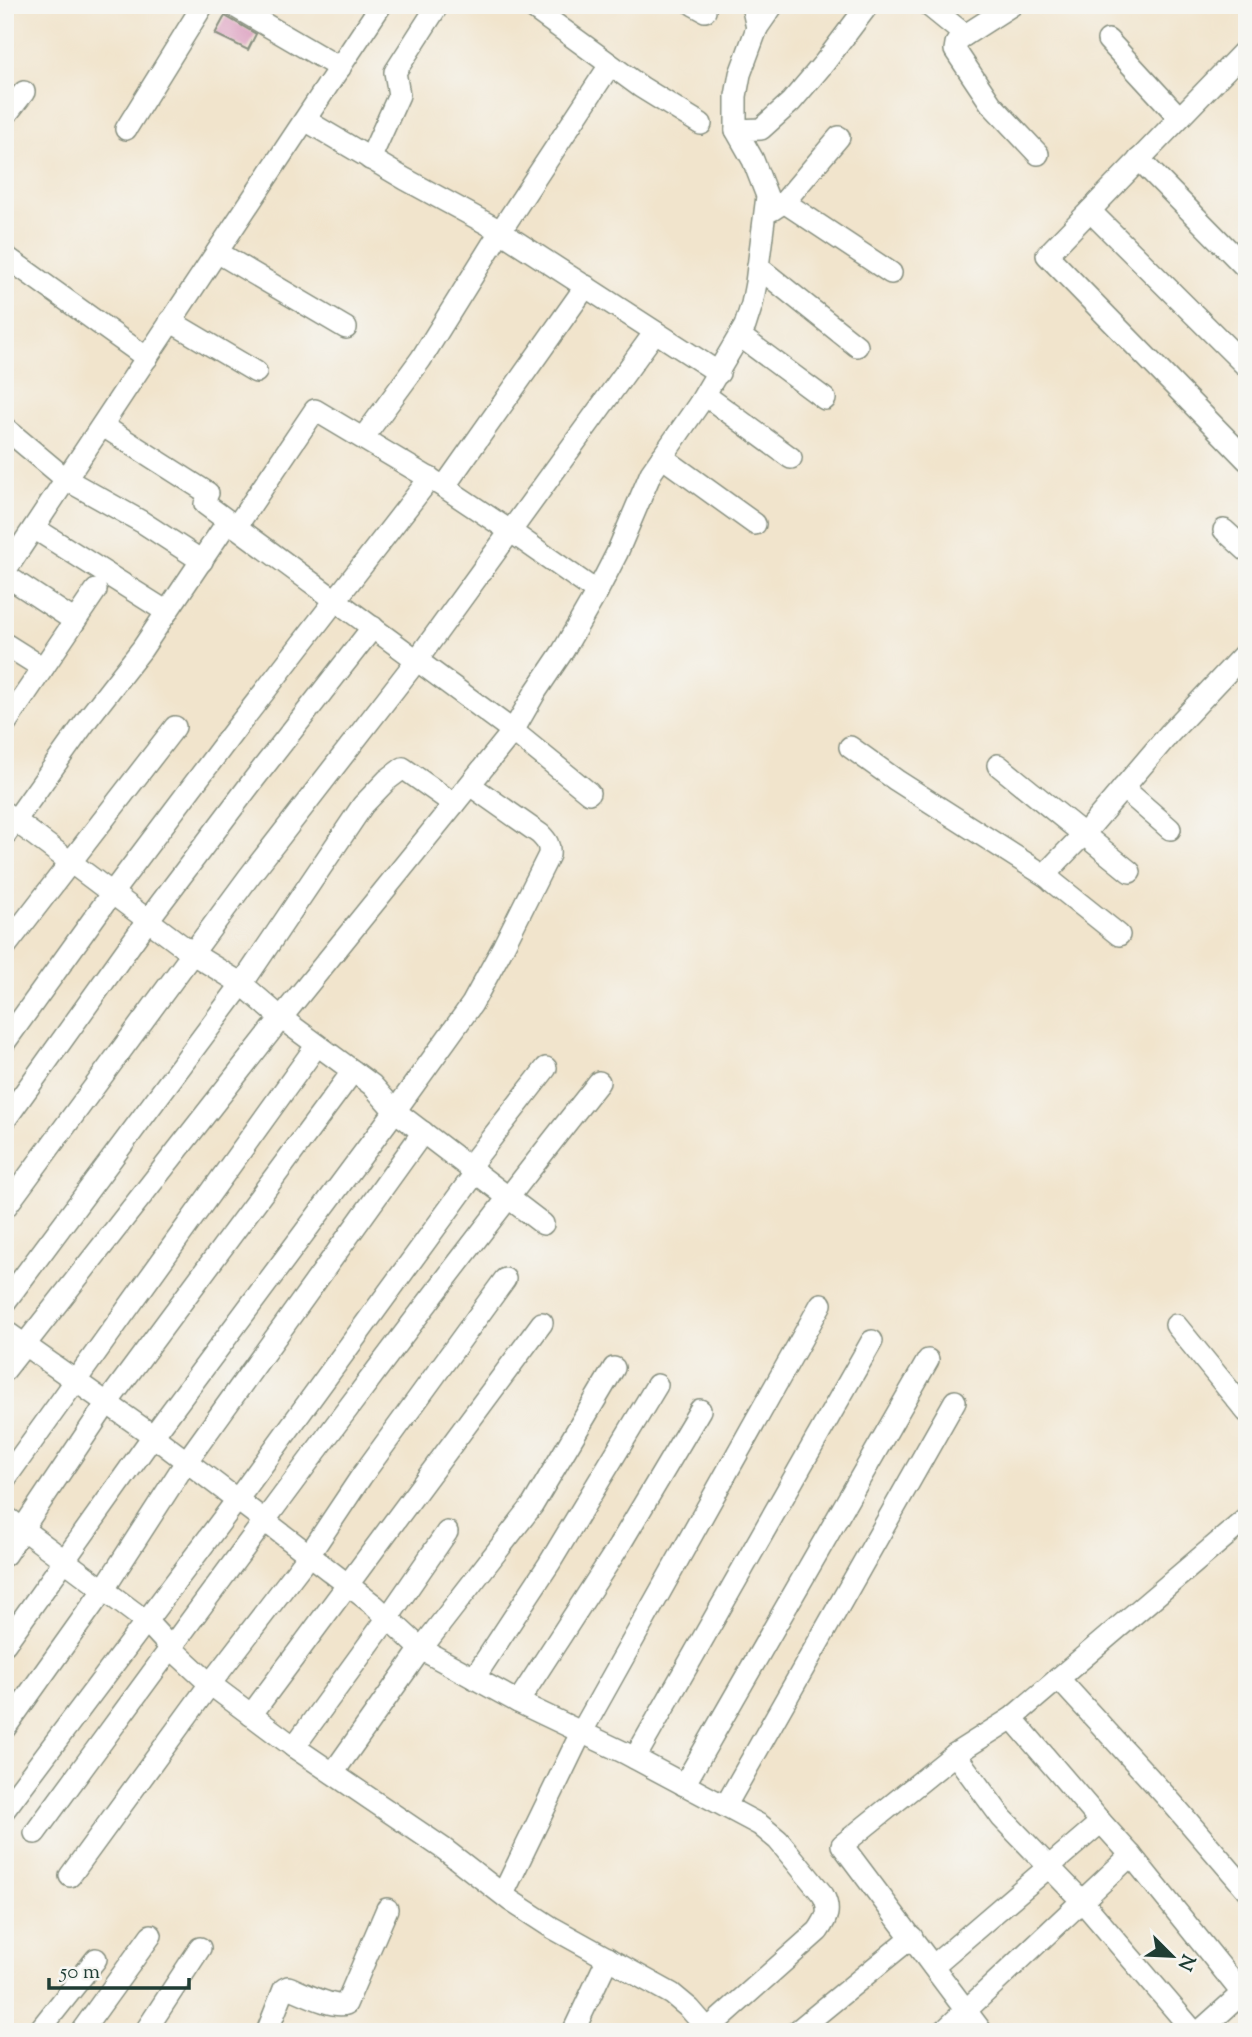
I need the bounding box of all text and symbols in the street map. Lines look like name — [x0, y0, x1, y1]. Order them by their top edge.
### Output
north arrow — [1136, 1922, 1206, 1992]
scale bar — [49, 1946, 189, 1990]
text: N — [1170, 1949, 1201, 1974]
text: 50 m — [59, 1958, 100, 1988]

